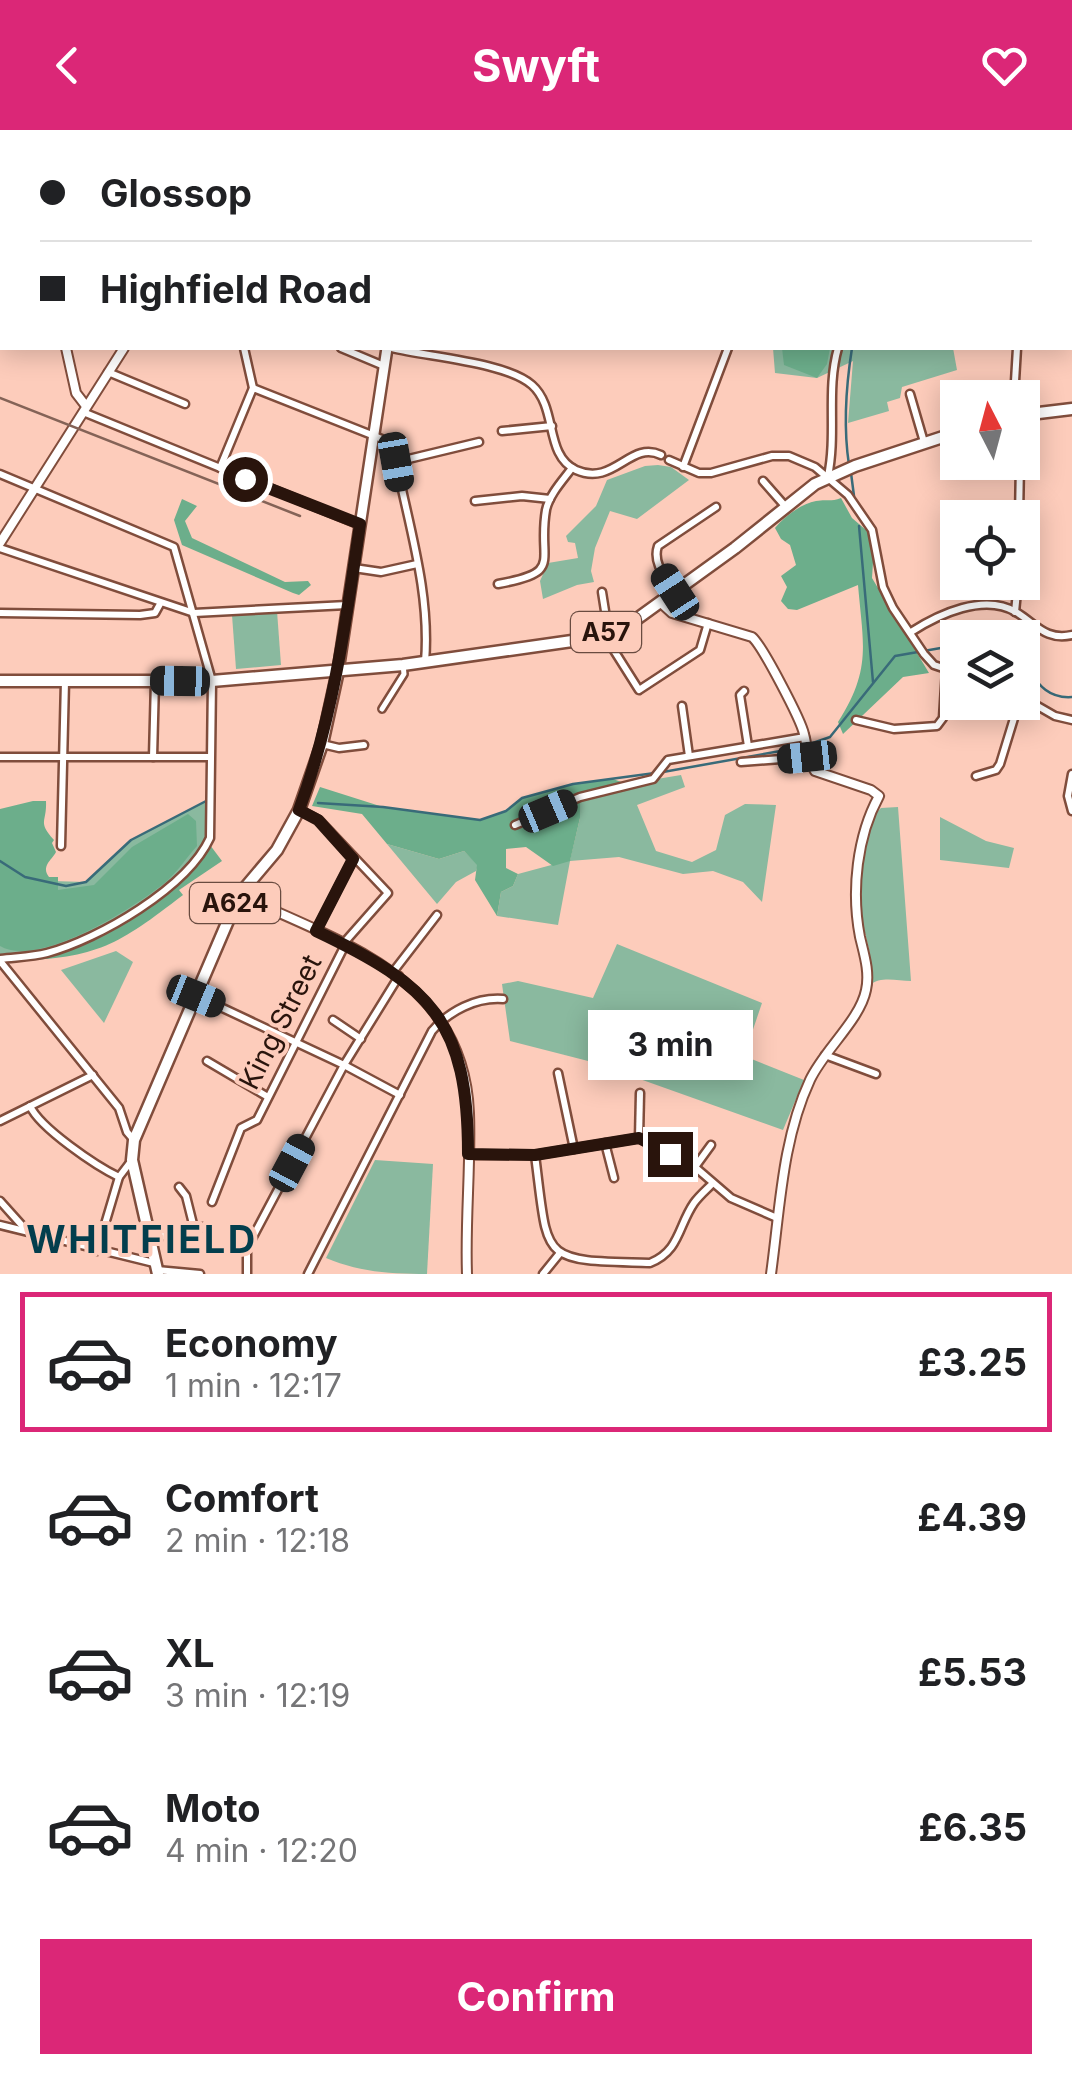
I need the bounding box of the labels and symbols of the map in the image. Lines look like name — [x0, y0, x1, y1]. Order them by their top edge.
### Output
north arrow — [940, 380, 1040, 480]
car — [376, 430, 416, 494]
route start — [223, 457, 268, 502]
car — [646, 559, 704, 625]
road number: A57 — [571, 612, 641, 652]
car — [150, 665, 210, 697]
car — [776, 739, 838, 775]
car — [515, 785, 581, 837]
road number: A624 — [190, 883, 280, 923]
street label: King Street — [232, 949, 328, 1095]
car — [163, 971, 229, 1021]
callout: 3 min — [588, 1009, 752, 1079]
car — [265, 1129, 319, 1197]
route end — [648, 1132, 693, 1177]
district label: WHITFIELD — [26, 1216, 258, 1262]

